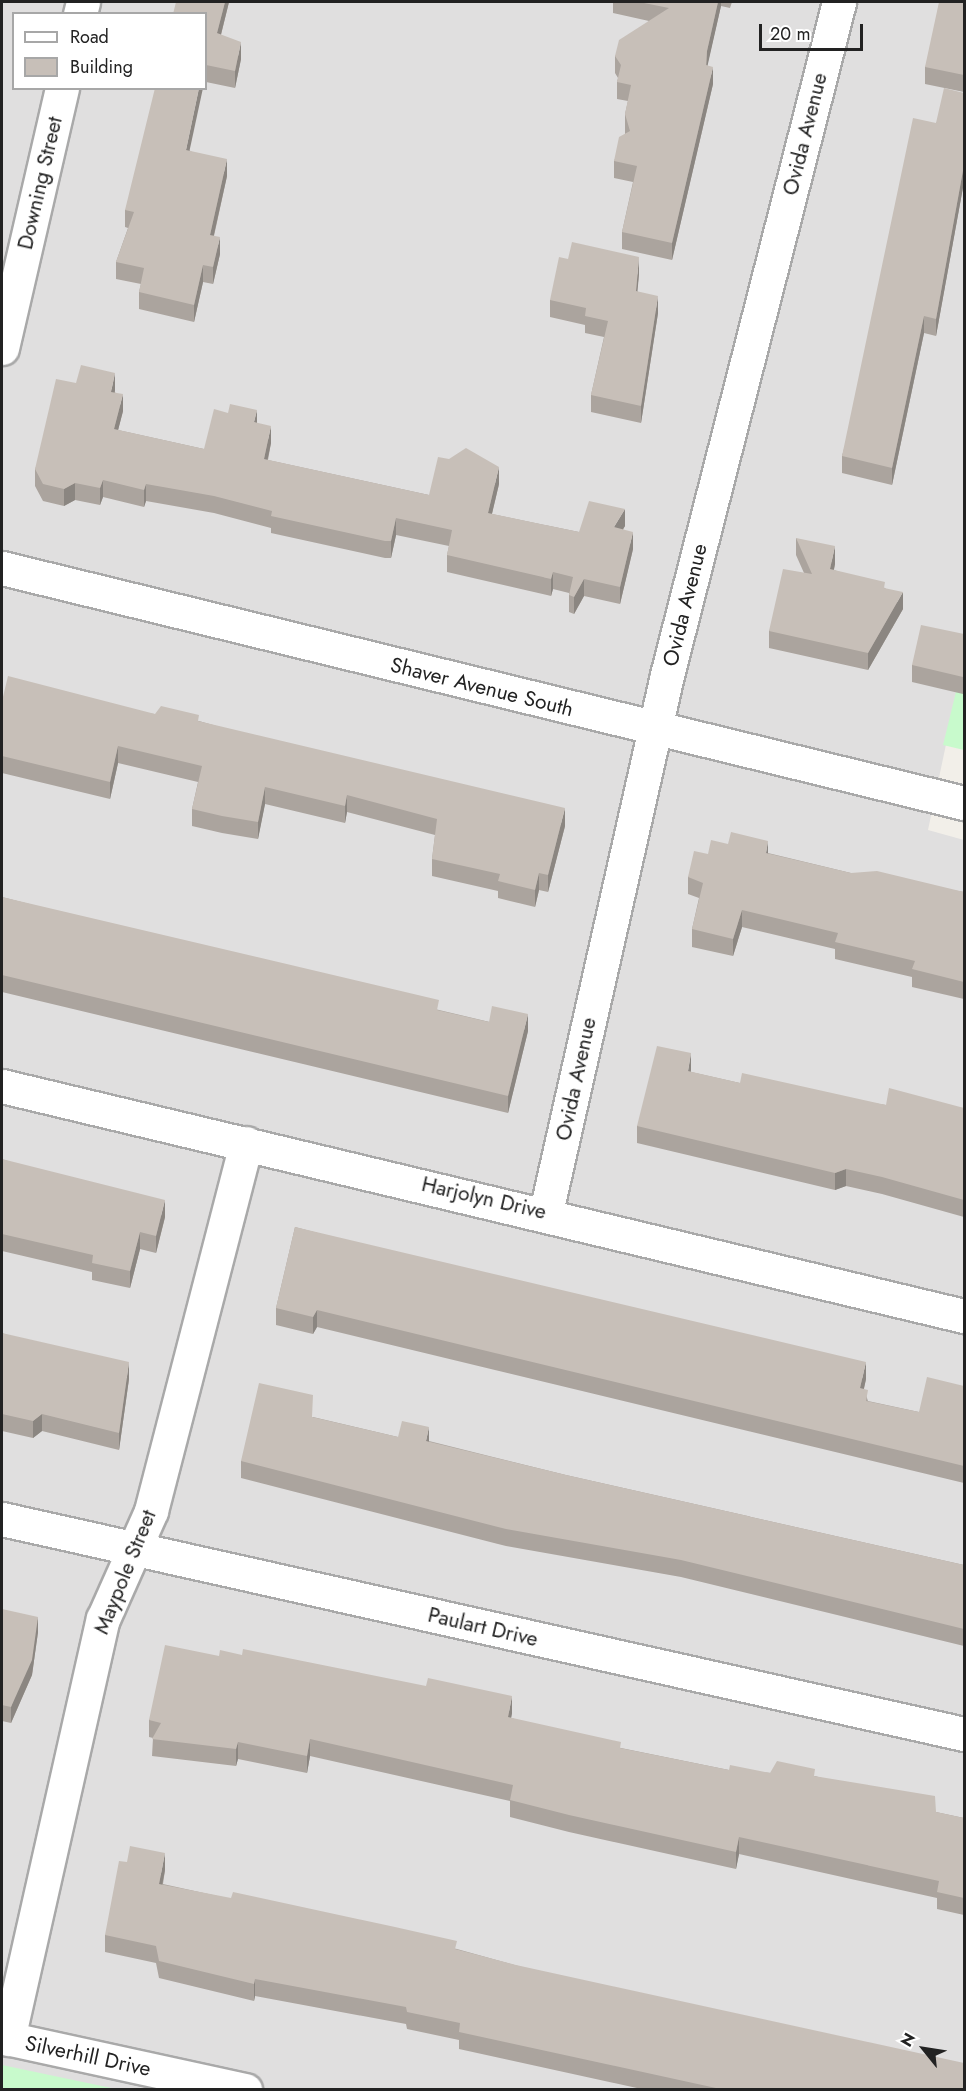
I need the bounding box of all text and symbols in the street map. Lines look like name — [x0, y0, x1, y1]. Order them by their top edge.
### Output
legend — [12, 12, 207, 90]
scale bar — [762, 12, 866, 50]
text: 20 m — [770, 21, 810, 47]
text: Road — [70, 24, 109, 50]
text: Building — [70, 54, 133, 80]
street label: Ovida Avenue — [778, 70, 832, 198]
street label: Downing Street — [12, 114, 68, 252]
street label: Ovida Avenue — [658, 541, 712, 669]
street label: Shaver Avenue South — [388, 652, 576, 722]
street label: Ovida Avenue — [551, 1015, 601, 1143]
street label: Harjolyn Drive — [419, 1171, 549, 1225]
street label: Maypole Street — [89, 1506, 161, 1638]
street label: Paulart Drive — [426, 1602, 540, 1652]
north arrow — [894, 2019, 954, 2079]
text: N — [895, 2028, 921, 2051]
street label: Silverhill Drive — [23, 2030, 153, 2082]

